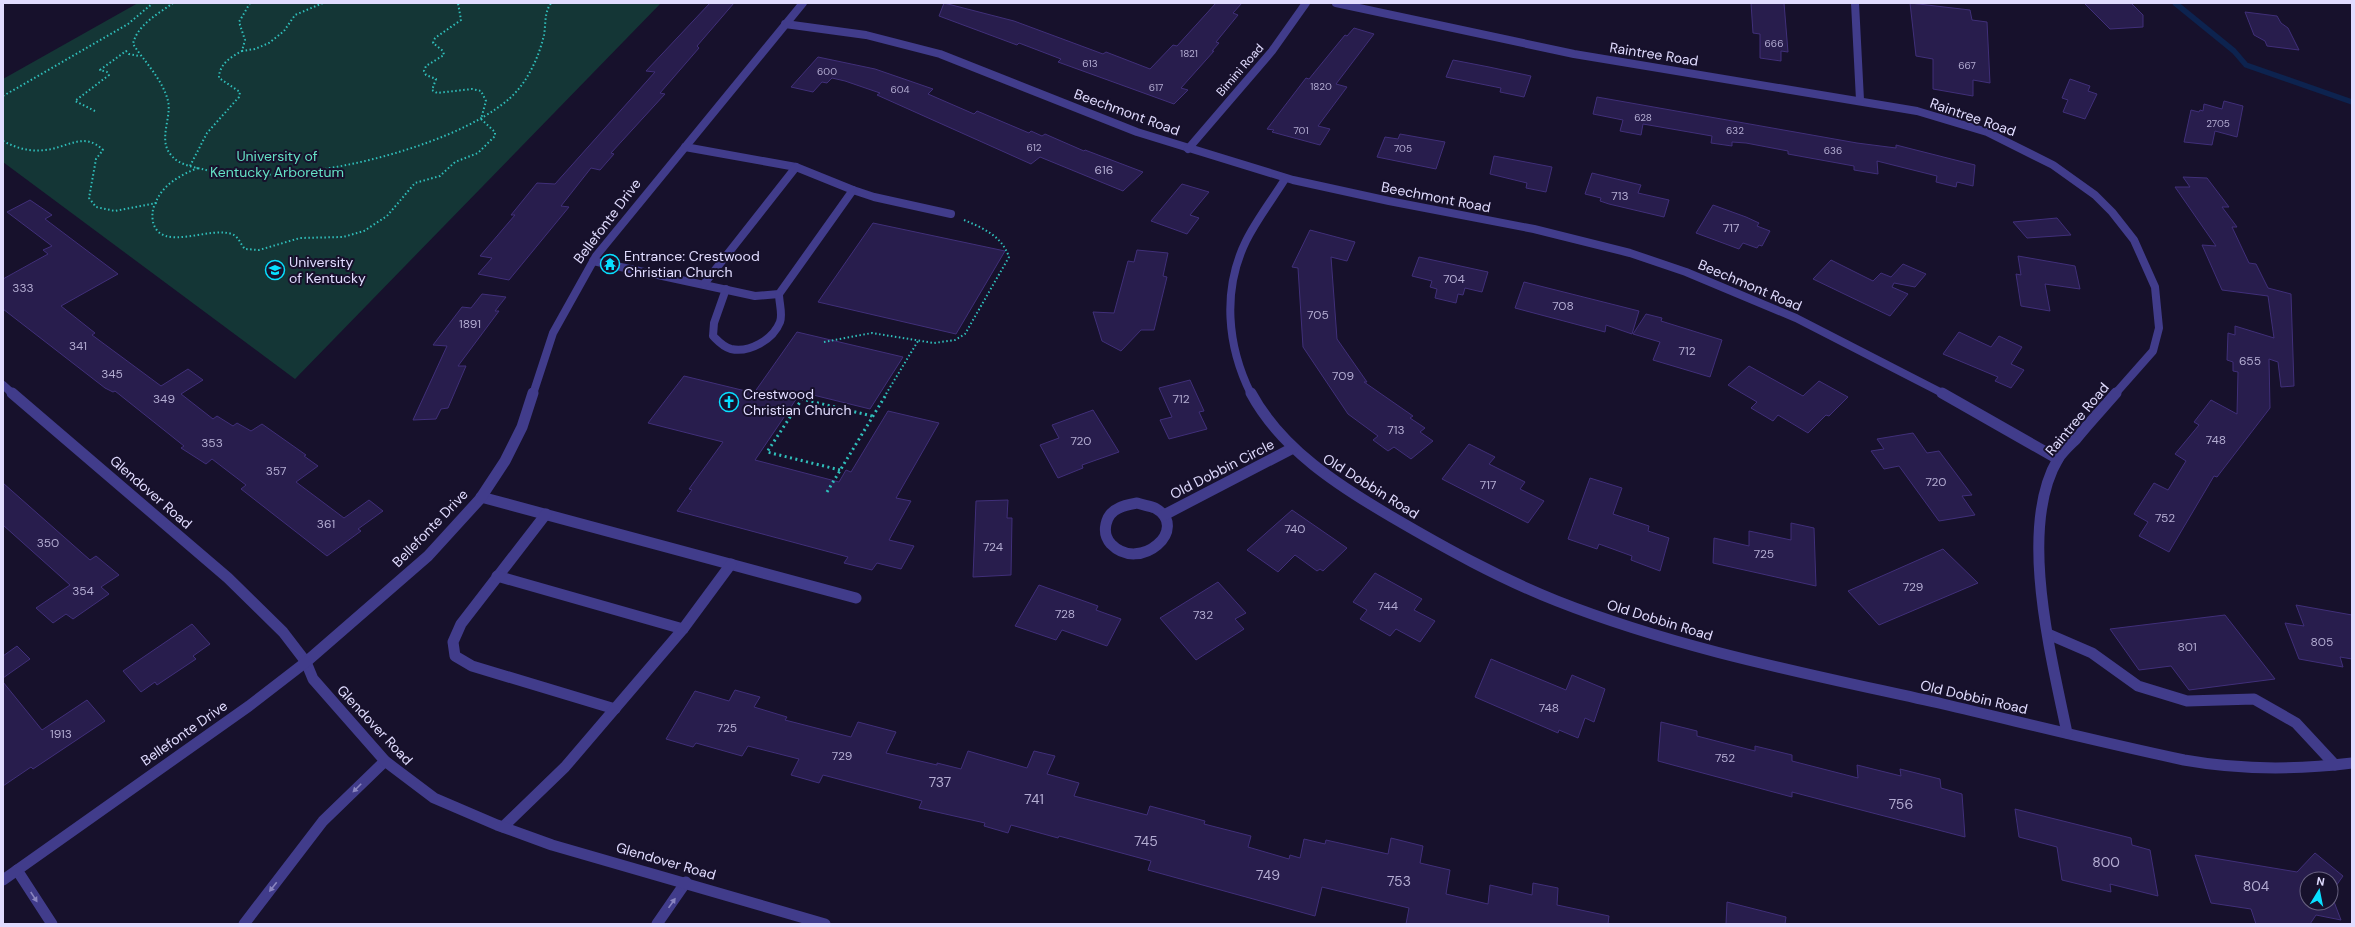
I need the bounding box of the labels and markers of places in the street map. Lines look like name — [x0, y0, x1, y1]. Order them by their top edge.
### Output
place label: Entrance: Crestwood Christian Church — [624, 247, 760, 281]
place label: University of Kentucky — [289, 253, 366, 287]
temple icon: Entrance: Crestwood Christian Church — [599, 253, 621, 275]
school or university icon: University of Kentucky — [264, 259, 286, 281]
place label: Crestwood Christian Church — [743, 385, 852, 419]
church icon: Crestwood Christian Church — [718, 391, 740, 413]

